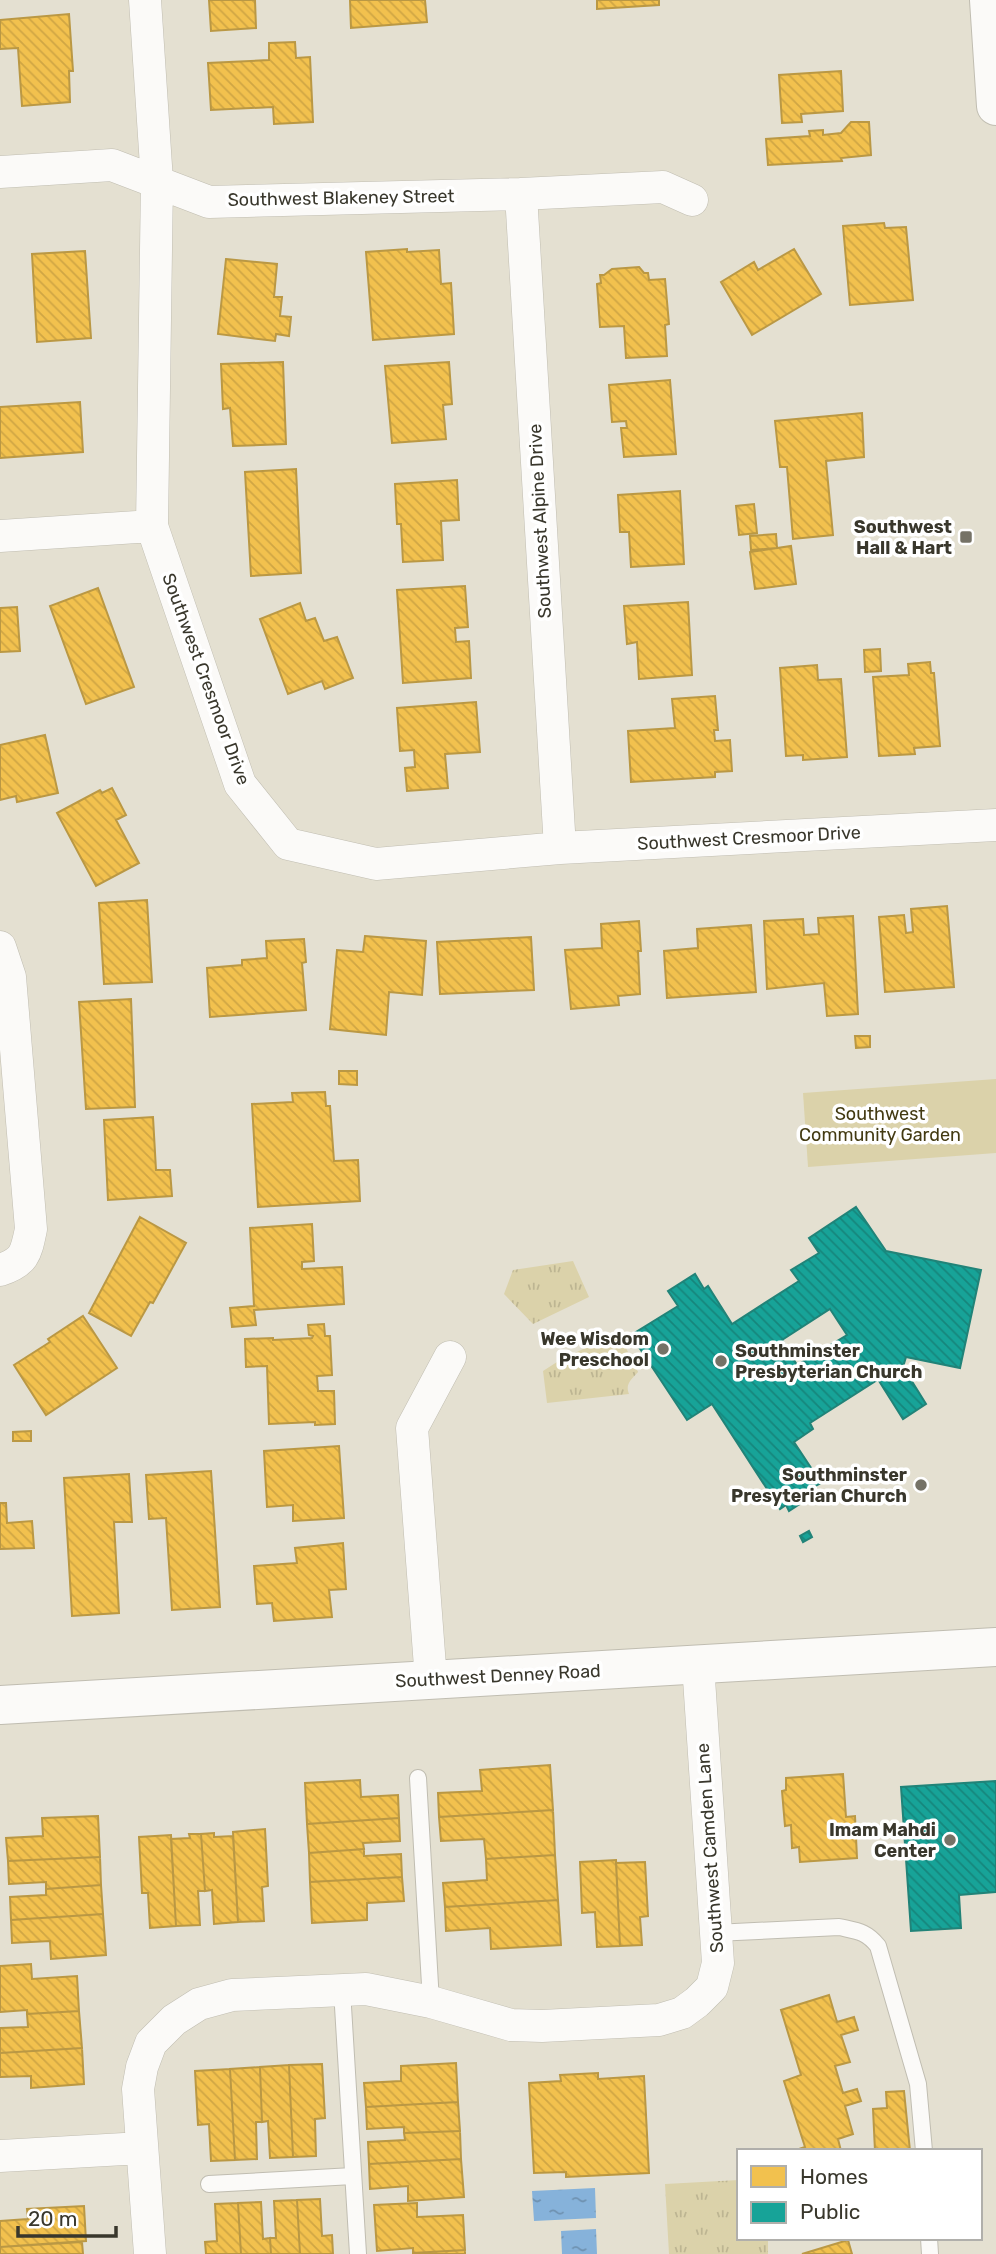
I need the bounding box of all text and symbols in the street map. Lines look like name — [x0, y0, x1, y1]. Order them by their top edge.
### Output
street label: Southwest Blakeney Street — [227, 185, 455, 211]
street label: Southwest Alpine Drive — [524, 423, 556, 619]
place label: Southwest Hall & Hart — [854, 516, 952, 559]
marker: Southwest Hall & Hart — [958, 529, 974, 545]
street label: Southwest Cresmoor Drive — [157, 570, 255, 788]
street label: Southwest Cresmoor Drive — [637, 821, 861, 855]
park label: Southwest Community Garden — [799, 1103, 961, 1146]
place label: Wee Wisdom Preschool — [540, 1328, 649, 1371]
place label: Southminster Presbyterian Church — [735, 1340, 922, 1383]
marker: Wee Wisdom Preschool — [655, 1341, 671, 1357]
marker: Southminster Presbyterian Church — [713, 1353, 729, 1369]
place label: Southminster Presyterian Church — [731, 1464, 907, 1507]
marker: Southminster Presyterian Church — [913, 1477, 929, 1493]
street label: Southwest Denney Road — [395, 1660, 601, 1692]
street label: Southwest Camden Lane — [692, 1742, 728, 1954]
place label: Imam Mahdi Center — [829, 1819, 936, 1862]
marker: Imam Mahdi Center — [942, 1832, 958, 1848]
legend — [737, 2149, 982, 2240]
text: Homes — [800, 2164, 868, 2189]
scale bar — [18, 2194, 116, 2238]
text: Public — [800, 2199, 860, 2224]
text: 20 m — [28, 2206, 77, 2231]

